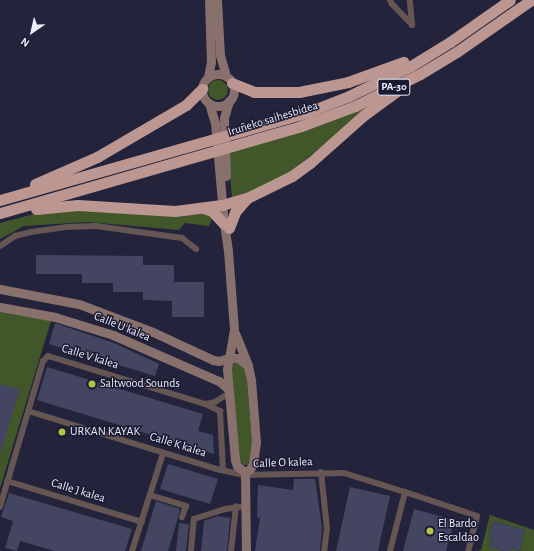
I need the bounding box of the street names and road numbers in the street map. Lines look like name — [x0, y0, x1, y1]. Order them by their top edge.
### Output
road number: PA-30 — [377, 78, 411, 96]
street label: Iruñeko saihesbidea — [226, 98, 320, 140]
street label: Calle U kalea — [92, 309, 152, 345]
street label: Calle V kalea — [60, 342, 120, 372]
street label: Calle K kalea — [148, 430, 208, 460]
street label: Calle O kalea — [253, 455, 313, 471]
street label: Calle J kalea — [49, 476, 107, 506]

